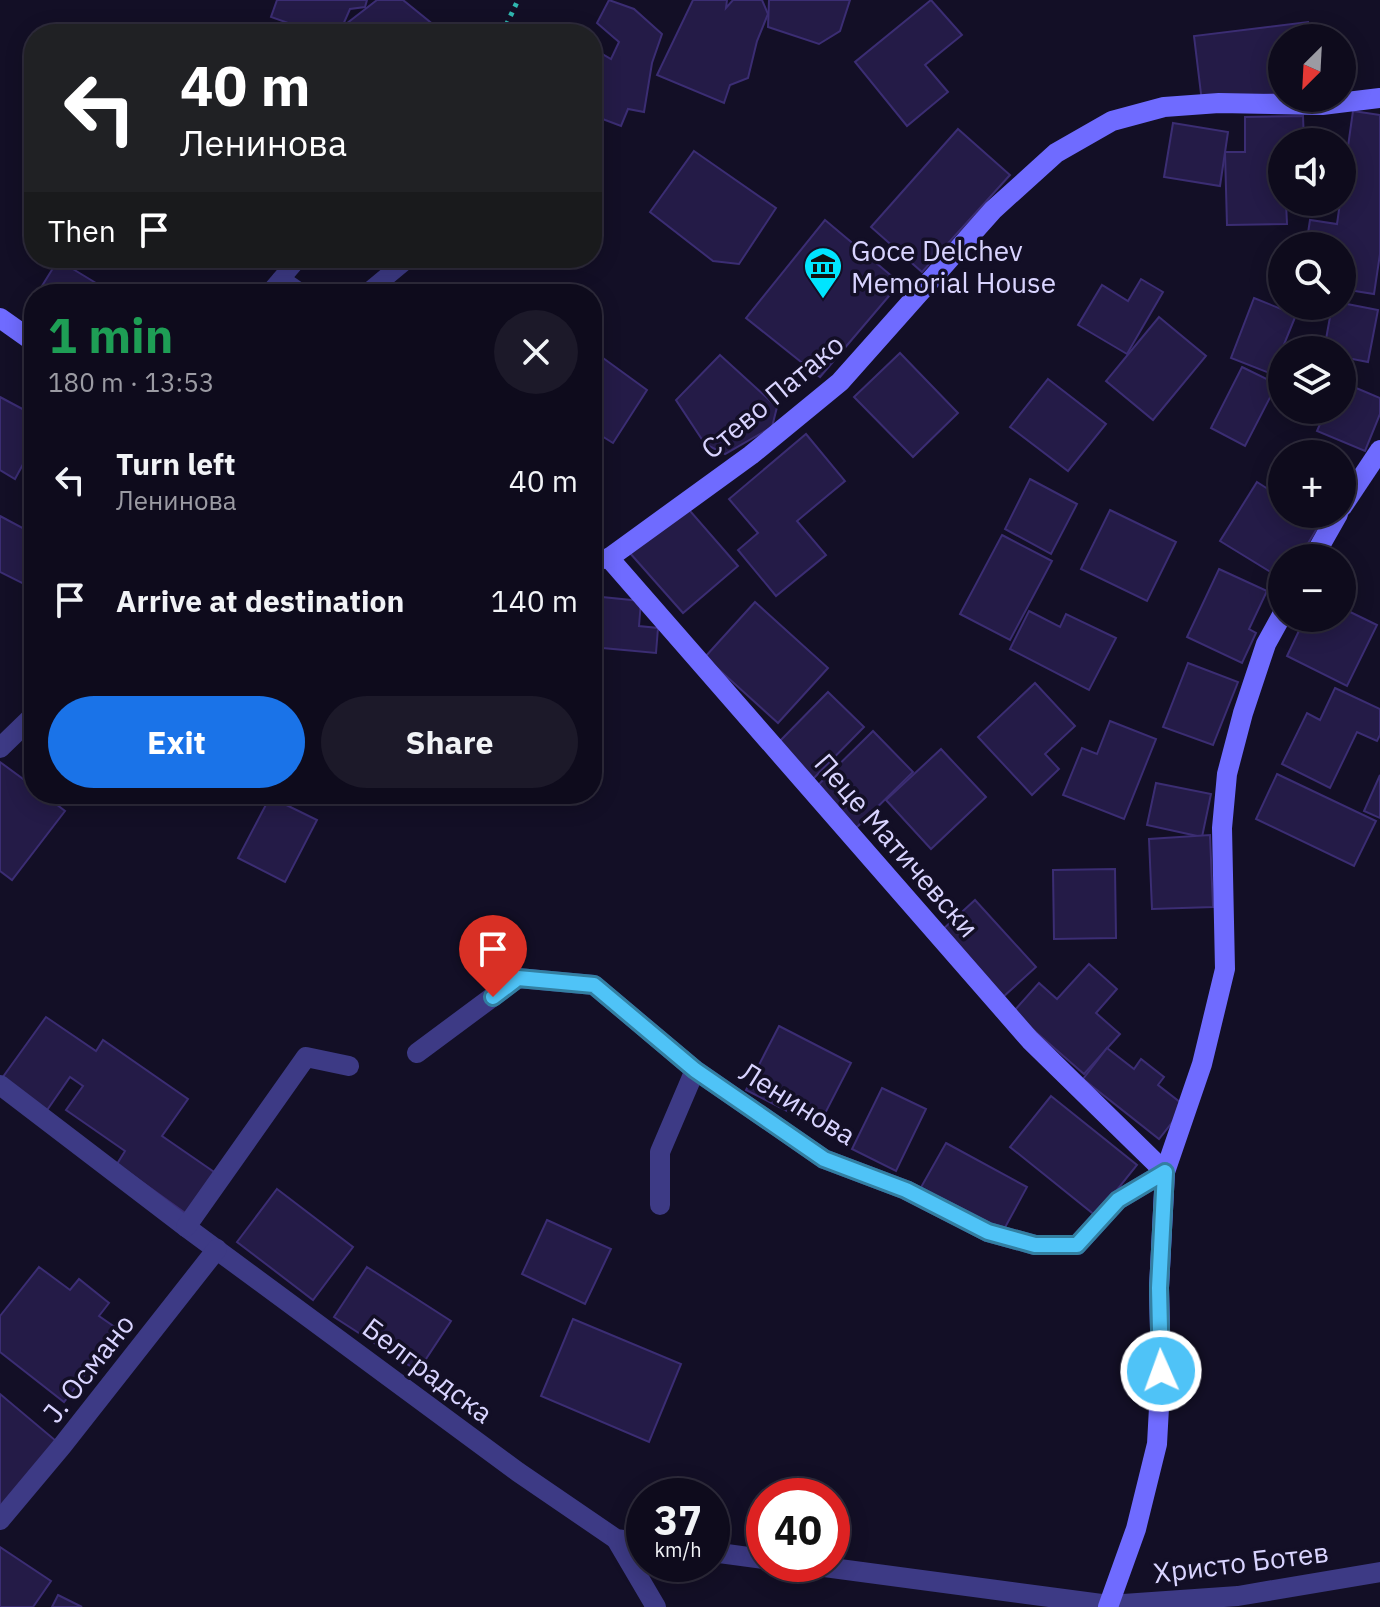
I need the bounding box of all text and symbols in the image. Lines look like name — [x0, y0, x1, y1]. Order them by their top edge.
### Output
north arrow — [1268, 24, 1356, 112]
map controls — [1268, 24, 1356, 632]
text: 40 m — [180, 49, 310, 121]
icon: left — [48, 56, 152, 160]
text: Ленинова — [180, 119, 347, 166]
button: sound — [1268, 128, 1356, 216]
icon: arrive — [132, 208, 176, 252]
text: Then — [48, 211, 116, 250]
place label: Goce Delchev Memorial House — [851, 232, 1056, 301]
button: search — [1268, 232, 1356, 320]
museum icon: Goce Delchev Memorial House — [802, 245, 844, 300]
text: 1 min — [48, 304, 173, 366]
button: close — [494, 310, 578, 394]
street label: Стево Патако — [693, 325, 851, 467]
button: layers — [1268, 336, 1356, 424]
text: 180 m · 13:53 — [48, 365, 214, 399]
button: + — [1268, 440, 1356, 528]
text: Turn left — [116, 444, 235, 483]
icon: left — [48, 458, 92, 502]
text: 40 m — [509, 461, 578, 500]
text: Ленинова — [116, 483, 237, 517]
button: − — [1268, 544, 1356, 632]
icon: arrive — [48, 578, 92, 622]
text: Arrive at destination — [116, 581, 404, 620]
text: 140 m — [491, 581, 578, 620]
button: Exit — [48, 696, 305, 788]
button: Share — [321, 696, 578, 788]
street label: Пеце Матичевски — [807, 745, 987, 945]
pin — [459, 915, 527, 997]
icon: arrive — [471, 927, 515, 971]
street label: Ленинова — [733, 1053, 863, 1153]
street label: Ј. Османо — [34, 1306, 142, 1430]
street label: Белградска — [355, 1309, 501, 1431]
position arrow — [1119, 1329, 1203, 1413]
speed limit sign: 40 — [746, 1478, 850, 1582]
text: 37 — [654, 1494, 702, 1546]
street label: Христо Ботев — [1151, 1533, 1331, 1591]
text: km/h — [654, 1536, 702, 1563]

